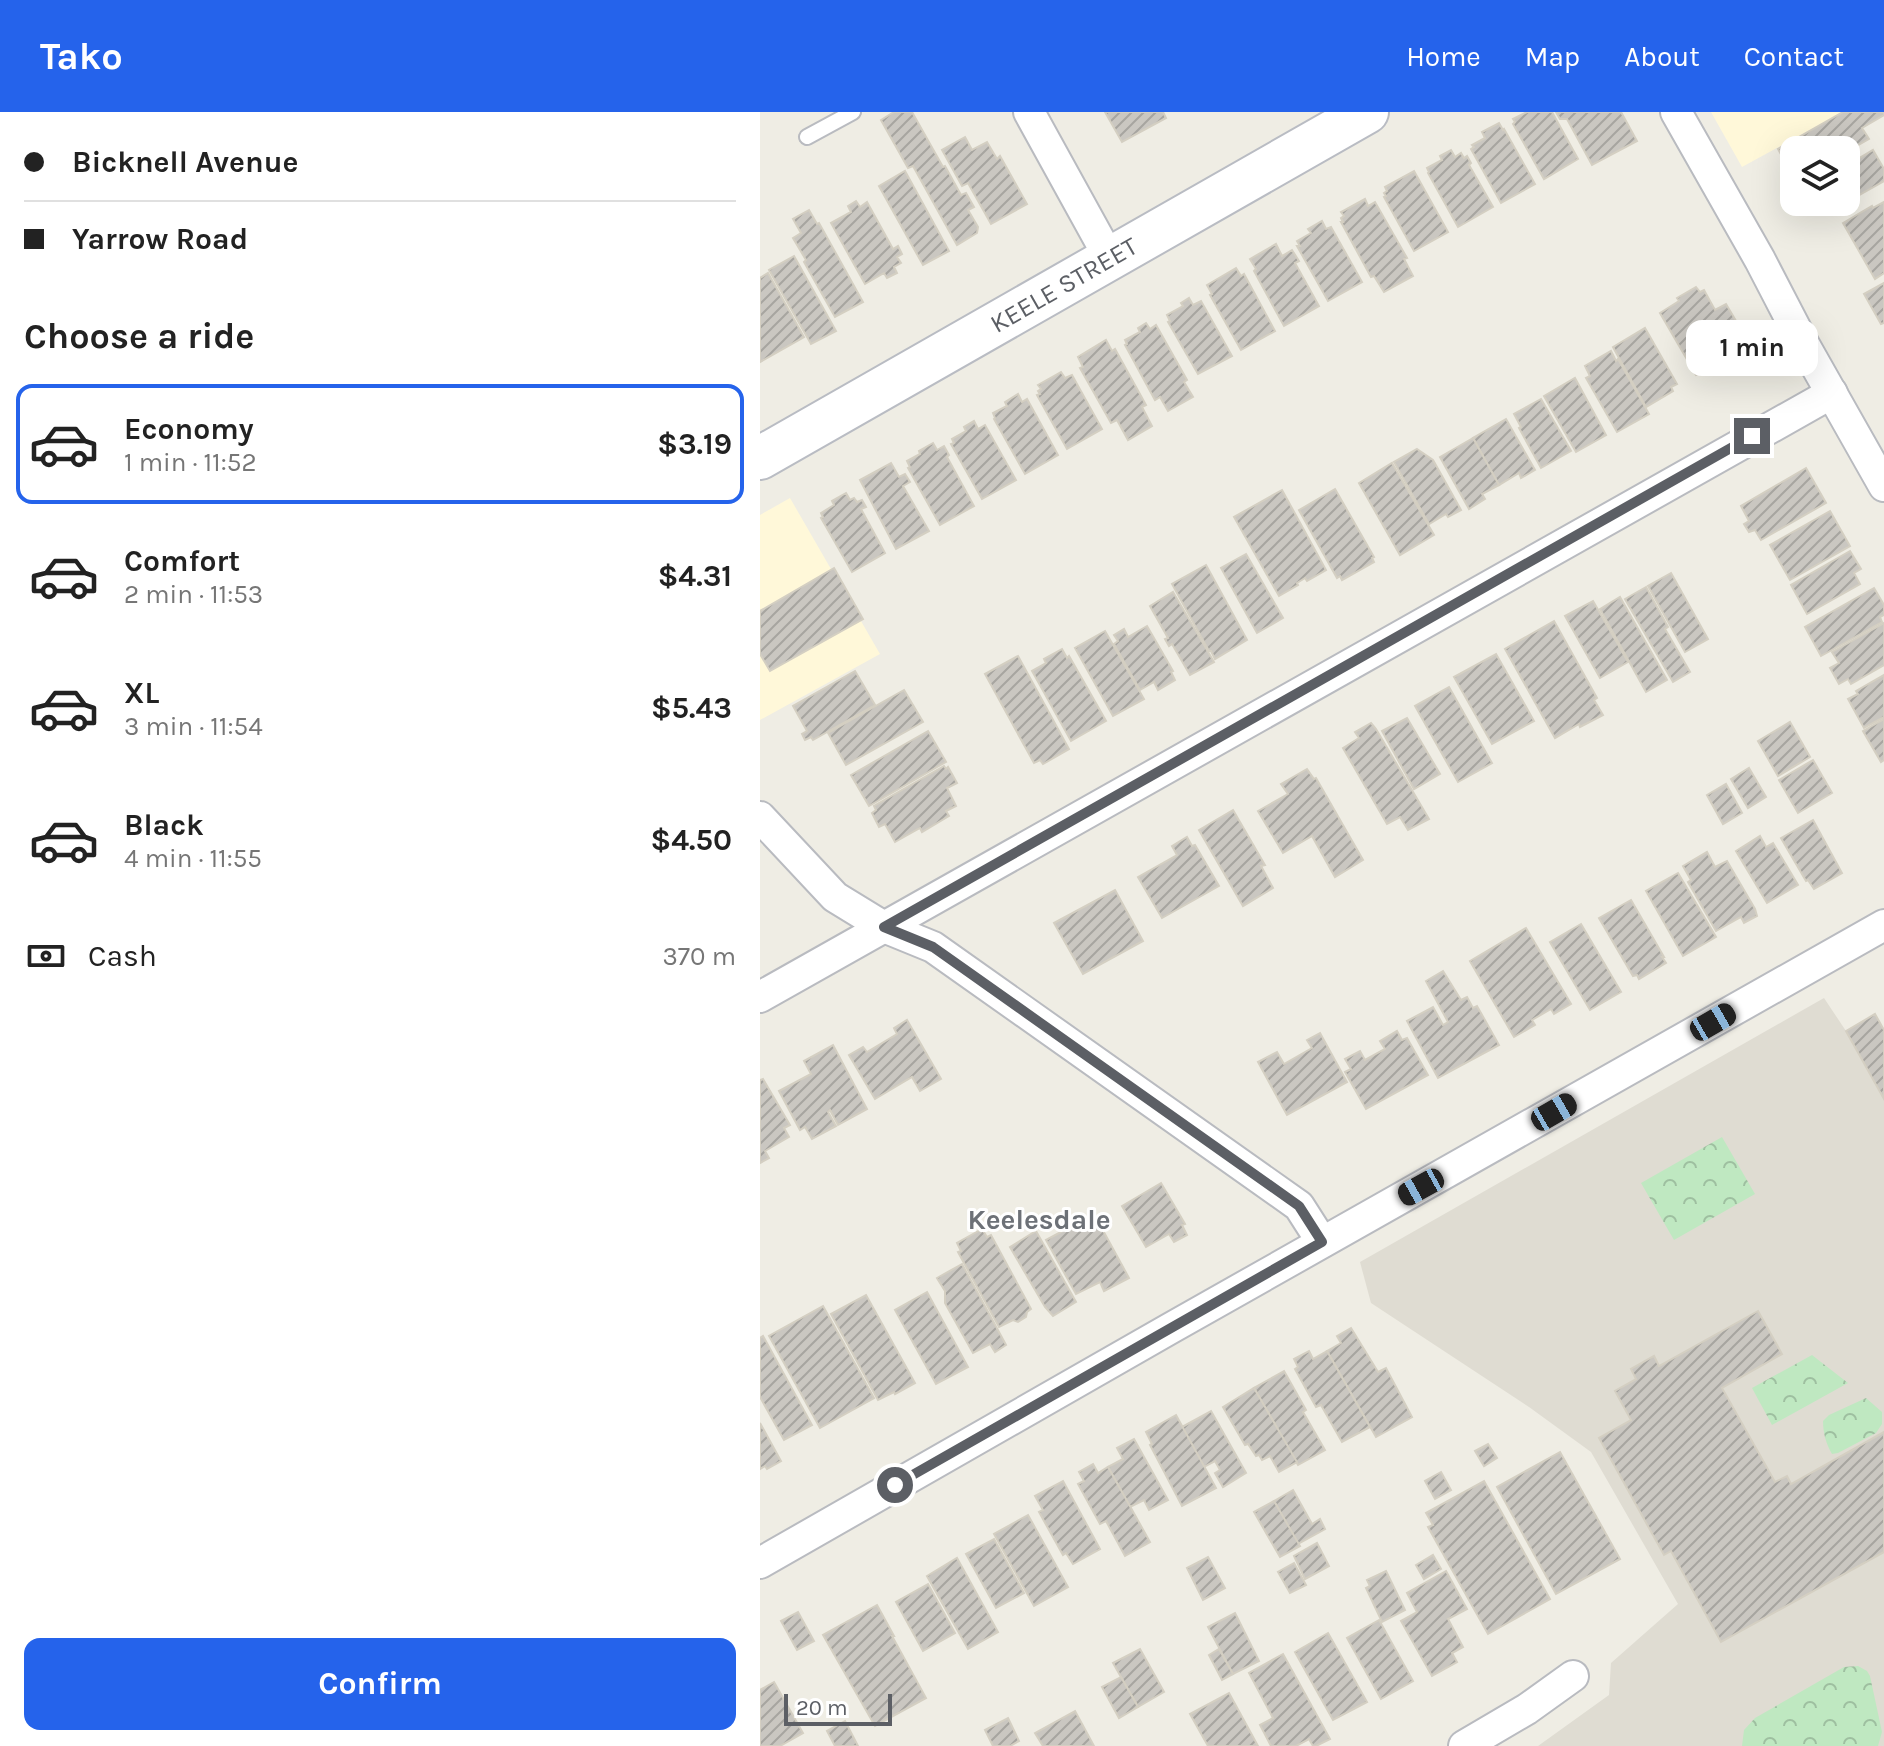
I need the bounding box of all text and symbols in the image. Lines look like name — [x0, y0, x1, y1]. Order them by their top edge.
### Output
text: Tako — [40, 34, 123, 79]
text: Home — [1406, 40, 1481, 73]
text: Map — [1525, 40, 1580, 73]
text: About — [1624, 40, 1700, 73]
text: Contact — [1744, 40, 1844, 73]
map controls — [1780, 136, 1860, 216]
button: layers — [1780, 136, 1860, 216]
text: Bicknell Avenue — [72, 144, 298, 180]
text: Yarrow Road — [72, 221, 248, 257]
street label: KEELE STREET — [985, 230, 1143, 340]
text: Choose a ride — [24, 315, 254, 357]
callout: 1 min — [1686, 320, 1818, 376]
text: 1 min — [1719, 332, 1785, 363]
icon: car — [28, 408, 100, 480]
text: Economy — [124, 411, 254, 447]
route end — [1734, 418, 1770, 454]
text: $3.19 — [657, 426, 732, 462]
text: 1 min · 11:52 — [124, 447, 256, 478]
icon: car — [28, 540, 100, 612]
text: Comfort — [124, 543, 240, 579]
text: $4.31 — [658, 558, 732, 594]
text: 2 min · 11:53 — [124, 579, 263, 610]
icon: car — [28, 672, 100, 744]
text: XL — [124, 675, 159, 711]
text: $5.43 — [651, 690, 732, 726]
text: 3 min · 11:54 — [124, 711, 263, 742]
icon: car — [28, 804, 100, 876]
text: Black — [124, 807, 204, 843]
text: $4.50 — [651, 822, 732, 858]
text: 4 min · 11:55 — [124, 843, 262, 874]
icon: cash — [24, 934, 68, 978]
text: Cash — [88, 938, 157, 974]
text: 370 m — [663, 941, 736, 972]
car — [1686, 1000, 1740, 1044]
car — [1527, 1090, 1581, 1134]
car — [1394, 1165, 1448, 1209]
district label: Keelesdale — [967, 1203, 1111, 1236]
route start — [877, 1467, 913, 1503]
button: Confirm — [24, 1638, 736, 1730]
scale bar — [784, 1690, 892, 1726]
text: 20 m — [796, 1695, 848, 1721]

